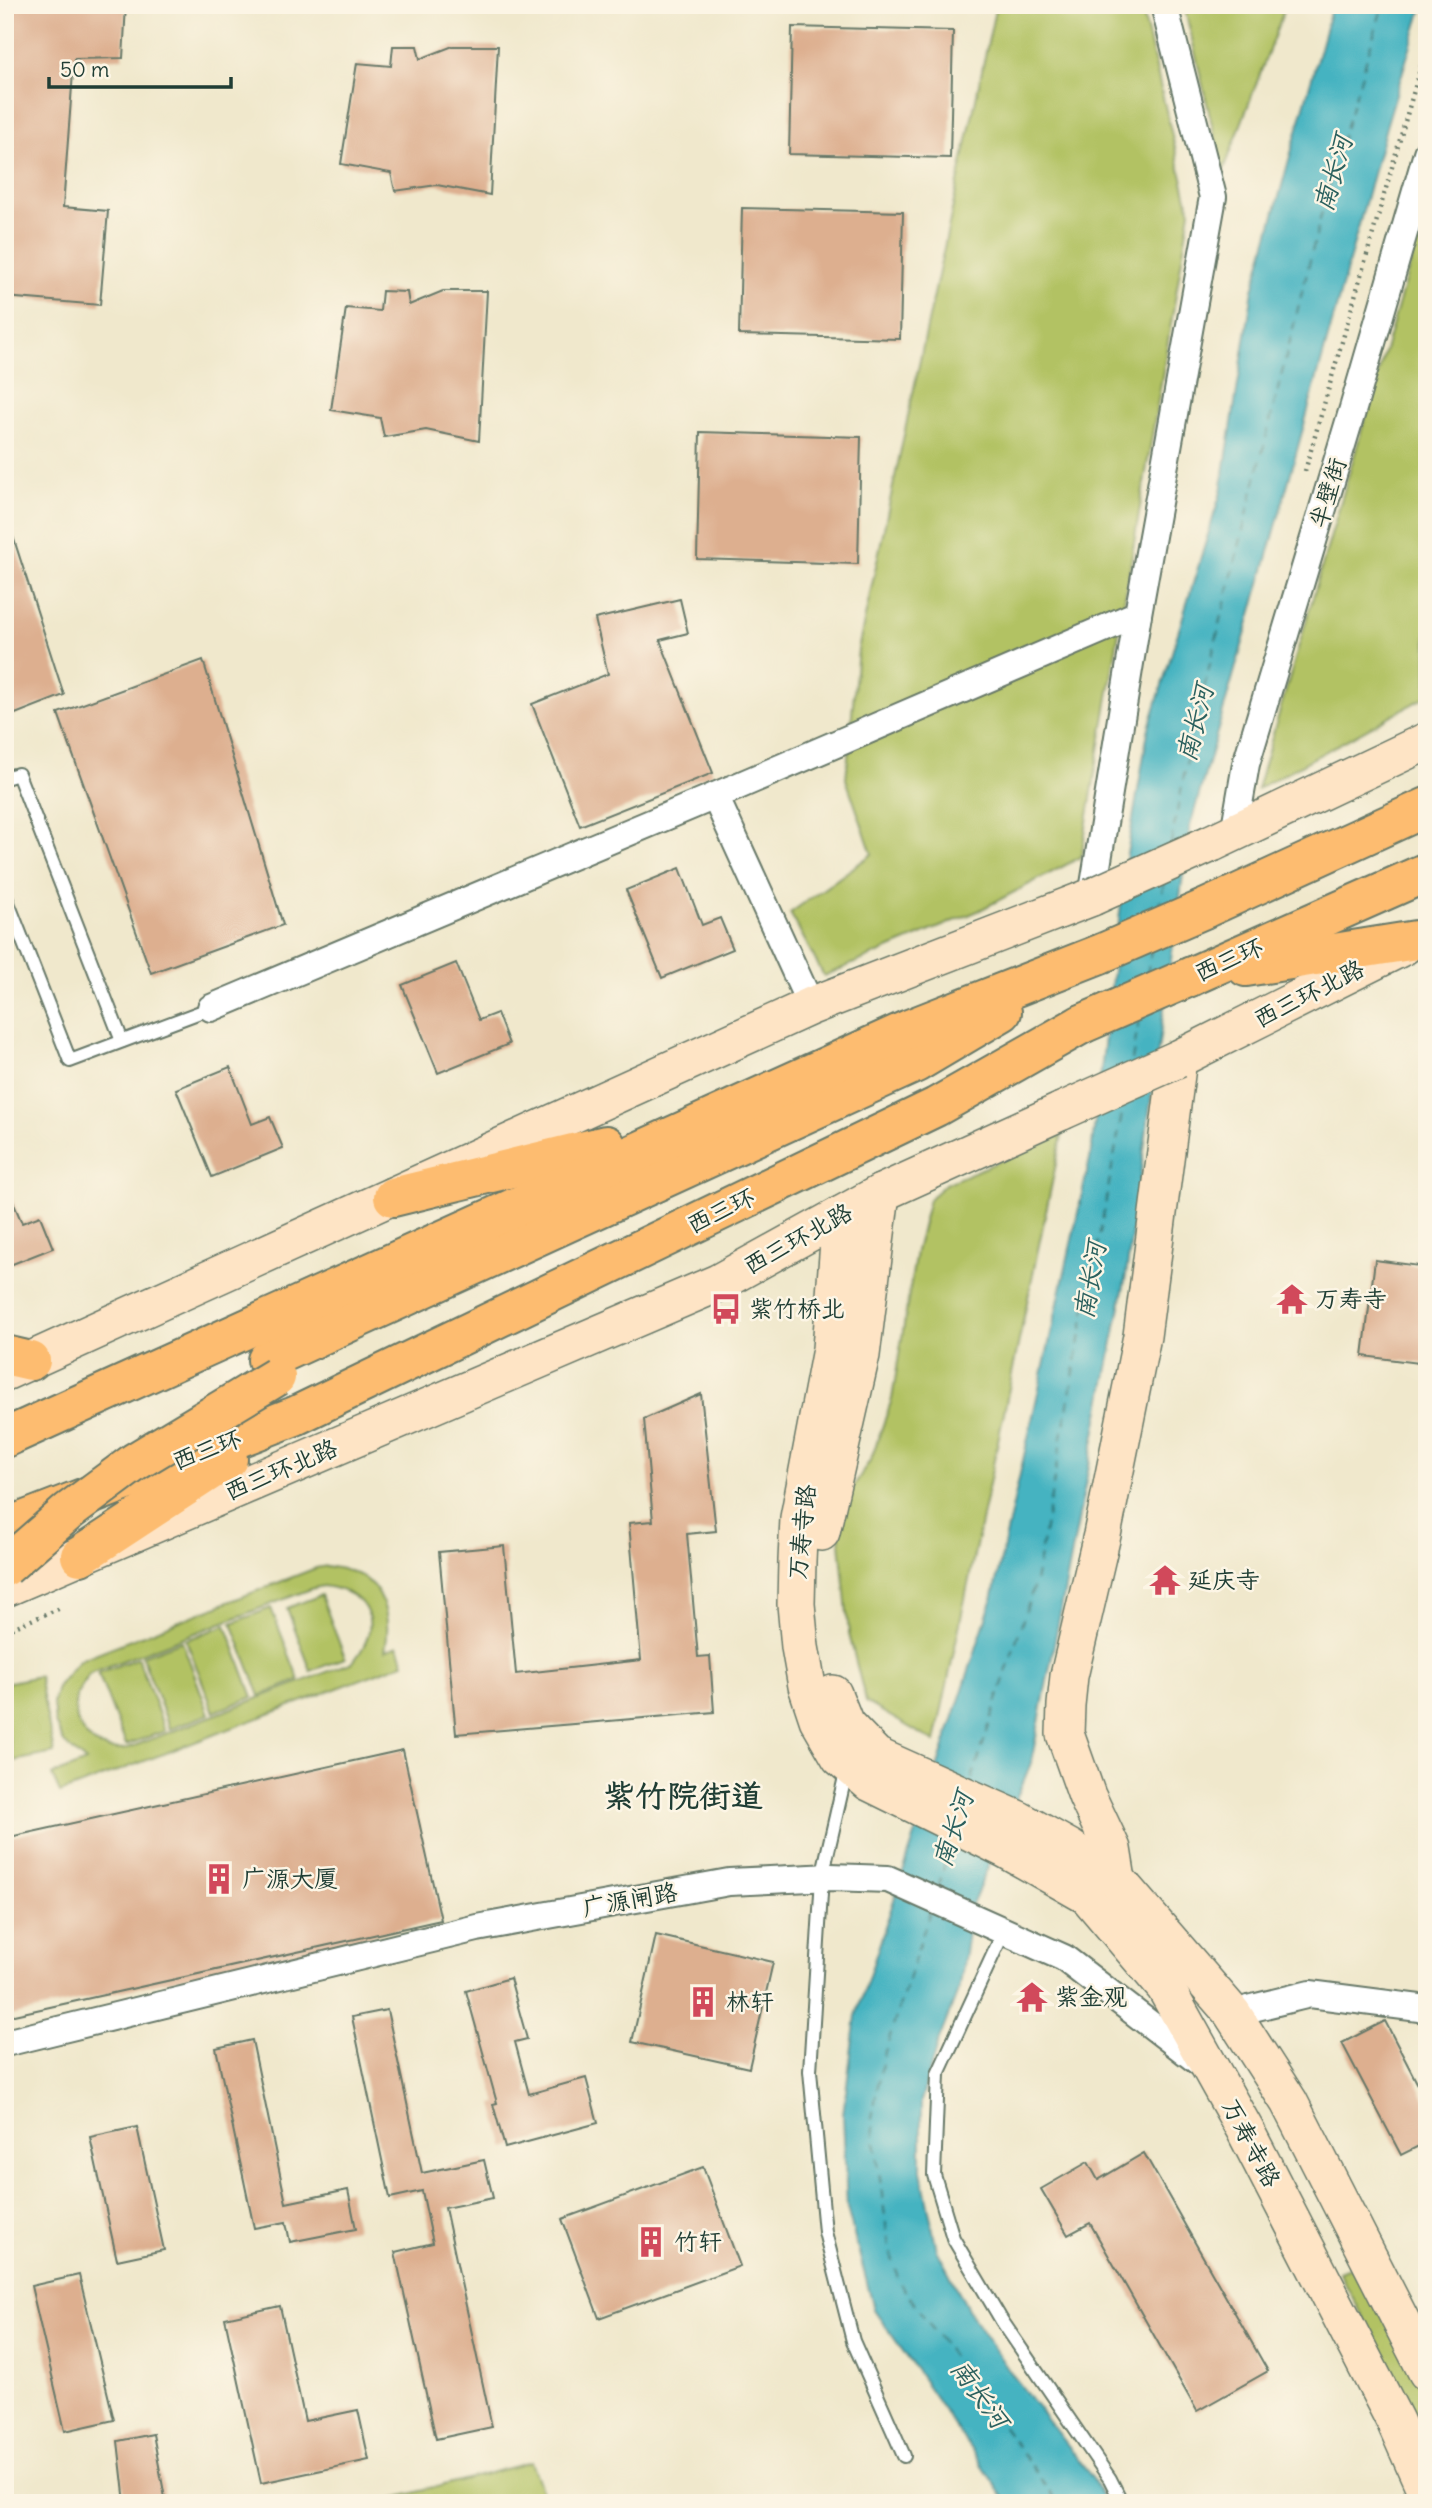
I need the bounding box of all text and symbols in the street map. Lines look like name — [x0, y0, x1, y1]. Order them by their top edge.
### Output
scale bar — [49, 46, 231, 90]
text: 50 m — [60, 56, 109, 83]
water label: 南长河 — [1306, 127, 1360, 215]
street label: 半壁街 — [1302, 454, 1352, 532]
water label: 南长河 — [1169, 677, 1221, 765]
street label: 西三环 — [1190, 931, 1268, 987]
street label: 西三环北路 — [1248, 953, 1369, 1034]
street label: 西三环 — [682, 1181, 759, 1239]
street label: 西三环北路 — [738, 1196, 857, 1280]
water label: 南长河 — [1066, 1235, 1113, 1321]
temple icon: 万寿寺 — [1275, 1282, 1309, 1316]
place label: 万寿寺 — [1315, 1283, 1387, 1313]
bus stop icon: 紫竹桥北 — [709, 1292, 743, 1326]
place label: 紫竹桥北 — [749, 1293, 845, 1323]
street label: 西三环 — [168, 1422, 246, 1476]
street label: 西三环北路 — [220, 1432, 342, 1506]
street label: 万寿寺路 — [781, 1483, 821, 1581]
temple icon: 延庆寺 — [1148, 1563, 1182, 1597]
place label: 延庆寺 — [1188, 1564, 1260, 1594]
district label: 紫竹院街道 — [603, 1775, 763, 1816]
water label: 南长河 — [925, 1783, 982, 1871]
building icon: 广源大厦 — [202, 1862, 236, 1896]
place label: 广源大厦 — [242, 1863, 338, 1893]
street label: 广源闸路 — [580, 1876, 680, 1922]
temple icon: 紫金观 — [1015, 1980, 1049, 2014]
place label: 紫金观 — [1055, 1981, 1127, 2011]
building icon: 林轩 — [686, 1985, 720, 2019]
place label: 林轩 — [726, 1986, 774, 2016]
street label: 万寿寺路 — [1216, 2093, 1288, 2192]
building icon: 竹轩 — [634, 2225, 668, 2259]
place label: 竹轩 — [674, 2226, 722, 2256]
water label: 南长河 — [944, 2352, 1019, 2438]

